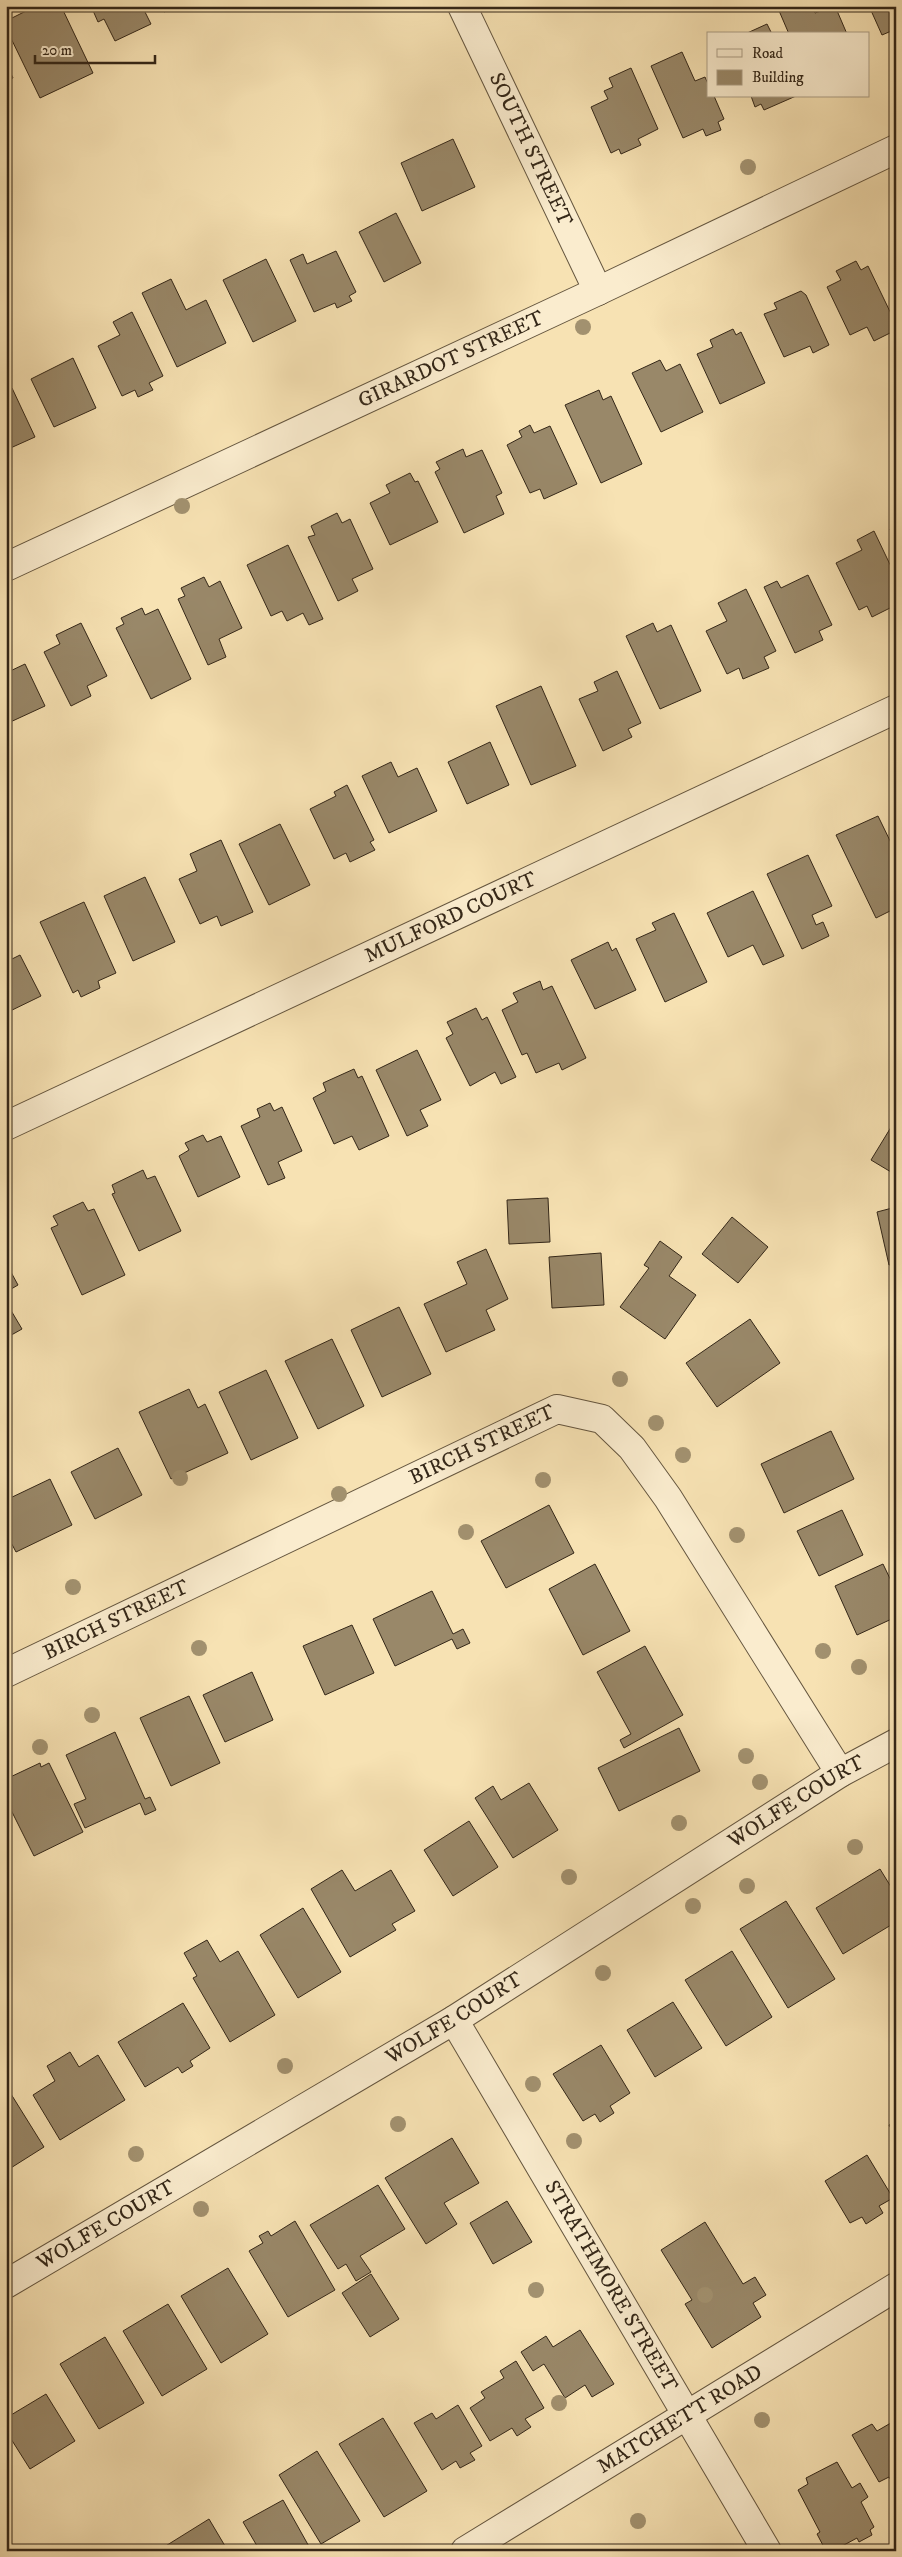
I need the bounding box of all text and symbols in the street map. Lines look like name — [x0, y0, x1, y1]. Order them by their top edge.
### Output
scale bar — [35, 32, 155, 64]
legend — [707, 32, 870, 98]
text: 20 m — [42, 41, 72, 60]
text: Road — [752, 44, 784, 63]
text: Building — [752, 68, 804, 87]
street label: SOUTH STREET — [483, 69, 578, 230]
street label: GIRARDOT STREET — [354, 305, 548, 414]
street label: MULFORD COURT — [360, 866, 541, 969]
street label: BIRCH STREET — [405, 1399, 559, 1491]
street label: BIRCH STREET — [39, 1574, 193, 1666]
street label: WOLFE COURT — [722, 1749, 869, 1855]
street label: WOLFE COURT — [380, 1966, 528, 2071]
street label: WOLFE COURT — [31, 2174, 180, 2276]
street label: STRATHMORE STREET — [539, 2176, 683, 2397]
street label: MATCHETT ROAD — [593, 2359, 767, 2480]

